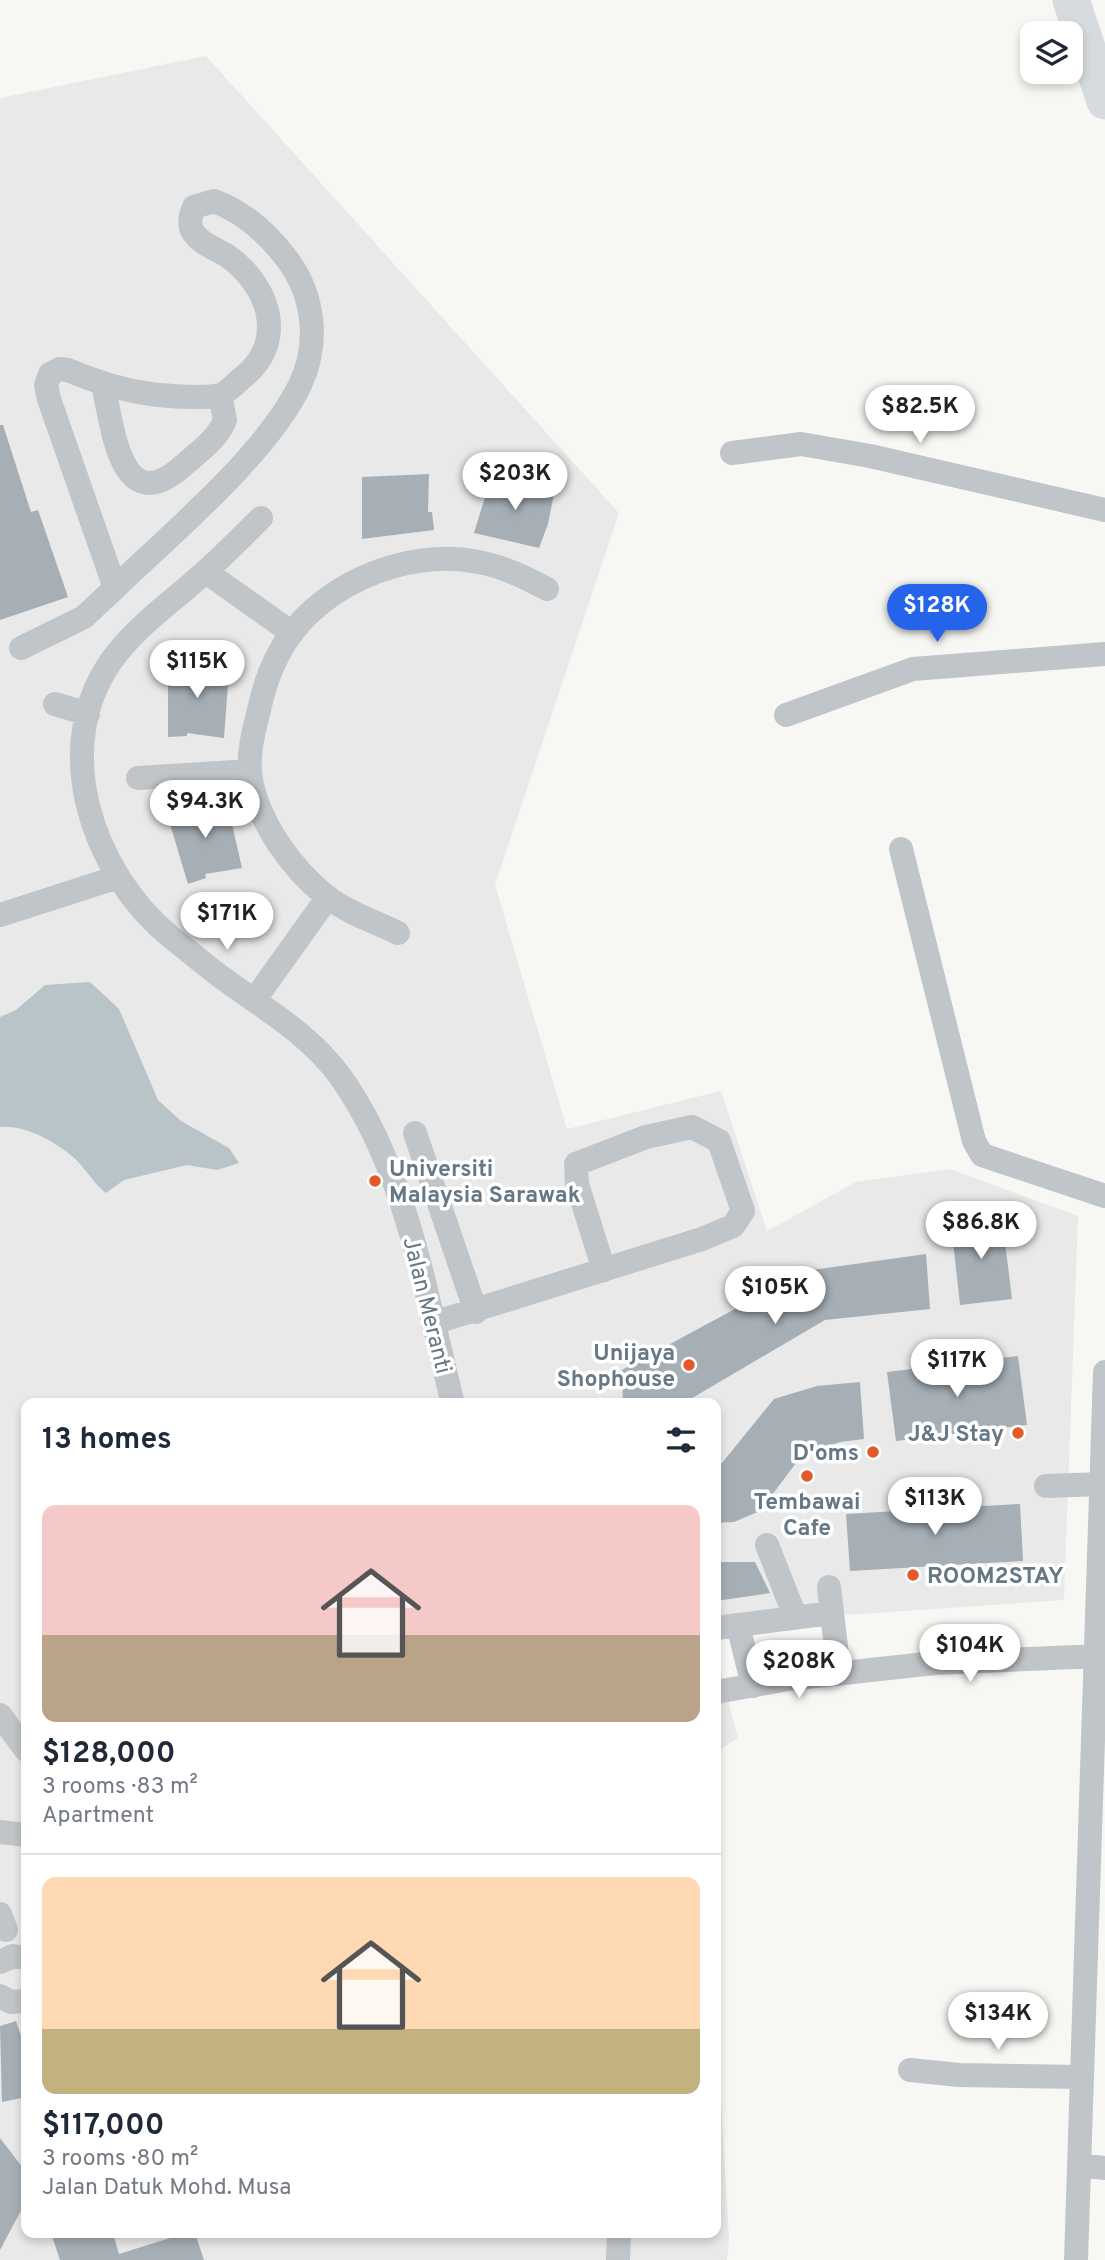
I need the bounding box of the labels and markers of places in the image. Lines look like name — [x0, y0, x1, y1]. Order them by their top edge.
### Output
pin: $82.5K — [863, 386, 977, 445]
pin: $203K — [466, 452, 564, 512]
pin: $128K — [888, 584, 986, 644]
pin: $115K — [148, 640, 246, 700]
pin: $94.3K — [148, 780, 262, 840]
pin: $171K — [178, 892, 276, 952]
place label: Universiti Malaysia Sarawak — [389, 1156, 581, 1211]
marker: Universiti Malaysia Sarawak — [367, 1173, 383, 1189]
pin: $86.8K — [924, 1202, 1038, 1261]
pin: $105K — [726, 1266, 824, 1326]
place label: Unijaya Shophouse — [557, 1340, 675, 1395]
pin: $117K — [908, 1340, 1006, 1399]
marker: Unijaya Shophouse — [681, 1357, 697, 1373]
place label: J&J Stay — [908, 1421, 1004, 1450]
marker: J&J Stay — [1010, 1425, 1026, 1441]
place label: D'oms — [793, 1440, 859, 1469]
marker: D'oms — [865, 1444, 881, 1460]
marker: Tembawai Cafe — [799, 1468, 815, 1484]
pin: $113K — [886, 1478, 984, 1537]
place label: Tembawai Cafe — [753, 1489, 861, 1544]
place label: ROOM2STAY — [927, 1563, 1064, 1592]
marker: ROOM2STAY — [905, 1567, 921, 1583]
pin: $104K — [921, 1624, 1019, 1684]
pin: $208K — [750, 1640, 848, 1700]
pin: $134K — [949, 1993, 1047, 2052]

